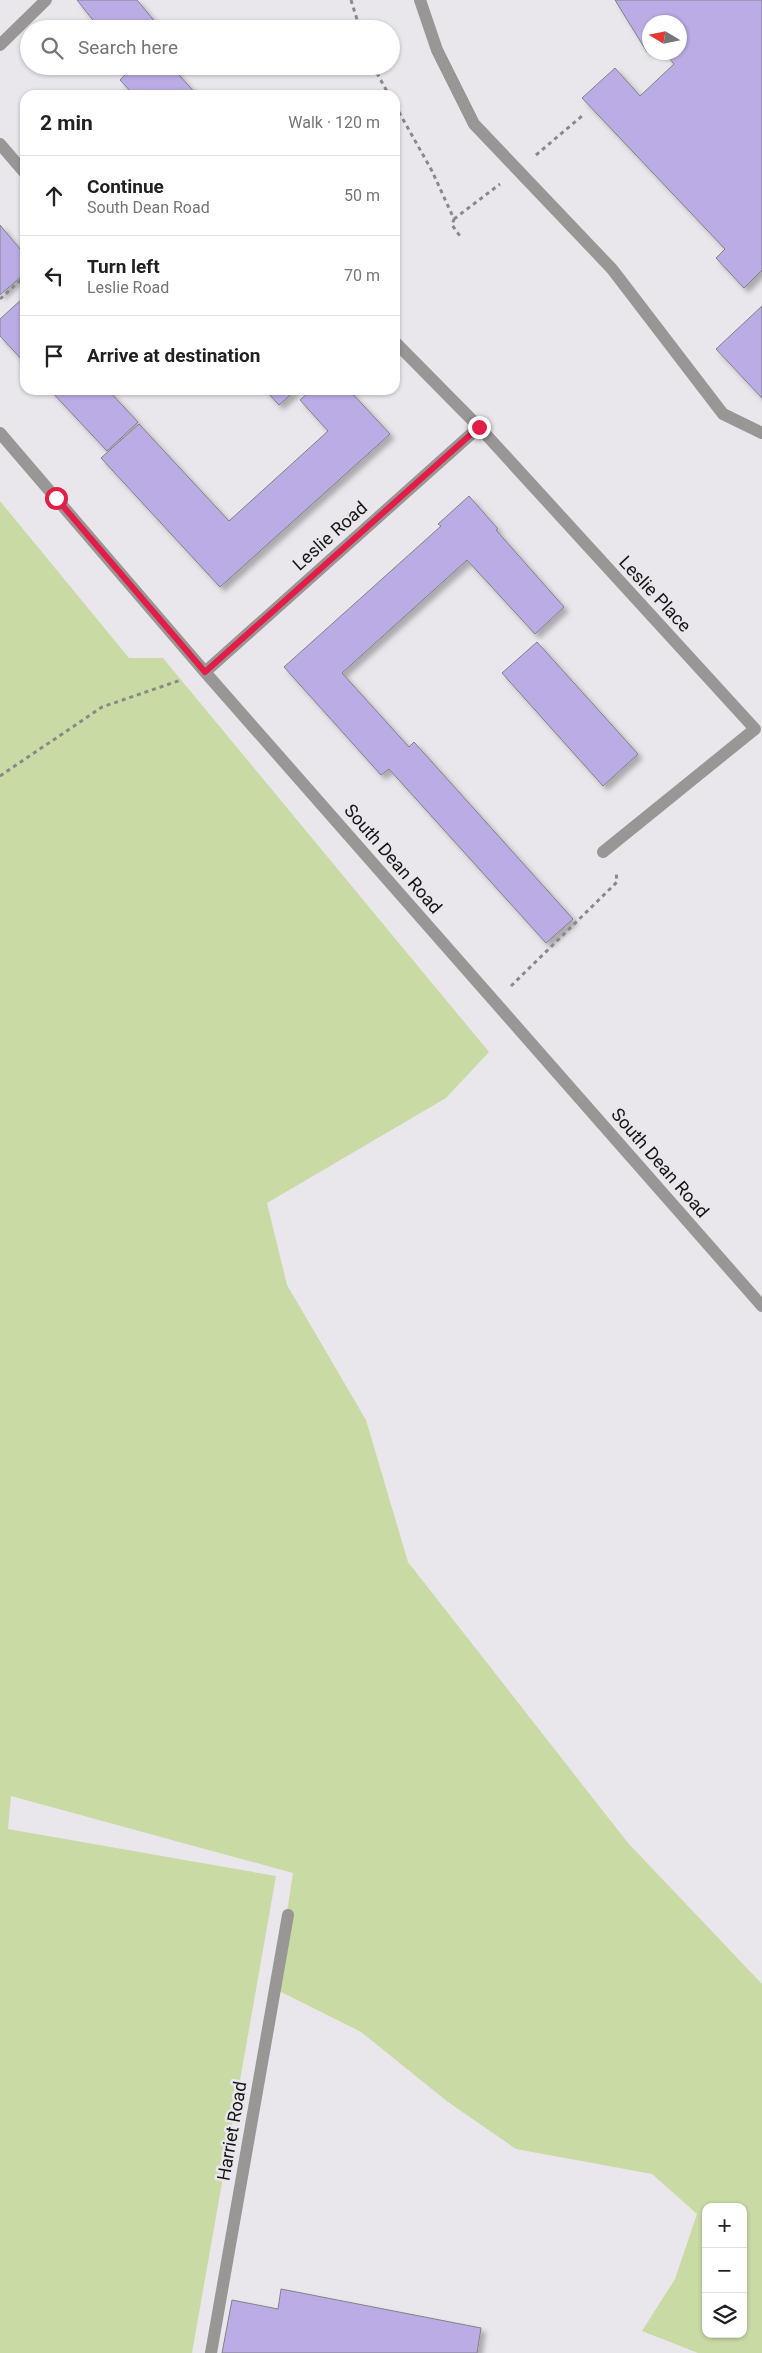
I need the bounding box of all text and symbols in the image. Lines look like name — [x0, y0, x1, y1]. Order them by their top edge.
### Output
north arrow — [642, 15, 687, 60]
search box — [20, 20, 400, 75]
icon: search — [38, 34, 66, 62]
text: Search here — [78, 36, 178, 59]
text: 2 min — [40, 111, 93, 135]
text: Walk · 120 m — [288, 113, 380, 132]
text: Continue — [87, 175, 164, 198]
icon: ahead — [40, 182, 68, 210]
text: 50 m — [344, 186, 380, 205]
text: South Dean Road — [87, 198, 210, 217]
text: Turn left — [87, 255, 160, 278]
icon: left — [40, 262, 68, 290]
text: 70 m — [344, 266, 380, 285]
text: Leslie Road — [87, 278, 169, 297]
icon: arrive — [40, 342, 68, 370]
text: Arrive at destination — [87, 344, 260, 367]
route end — [468, 416, 491, 439]
route start — [45, 487, 68, 510]
street label: Leslie Road — [288, 497, 371, 574]
street label: Leslie Place — [615, 551, 696, 636]
street label: South Dean Road — [340, 800, 447, 918]
street label: South Dean Road — [607, 1104, 714, 1222]
street label: Harriet Road — [212, 2080, 251, 2182]
map controls — [702, 2203, 747, 2338]
button: + — [702, 2203, 747, 2248]
button: − — [702, 2248, 747, 2293]
button: layers — [702, 2293, 747, 2338]

